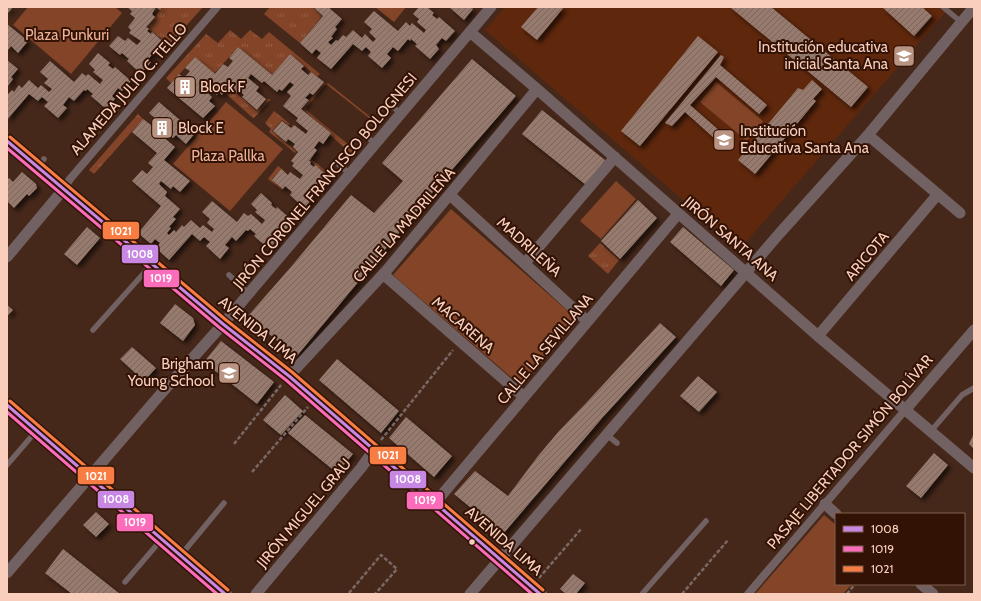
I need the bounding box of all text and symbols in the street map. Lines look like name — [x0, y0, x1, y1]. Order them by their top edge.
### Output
street label: ALAMEDA JULIO C. TELLO — [67, 19, 191, 159]
park label: Plaza Punkuri — [25, 26, 109, 44]
place label: Institución educativa inicial Santa Ana — [758, 38, 889, 73]
school or university icon: Institución educativa inicial Santa Ana — [891, 43, 917, 69]
street label: JIRÓN CORONEL FRANCISCO BOLOGNESI — [228, 69, 421, 293]
building icon: Block F — [172, 74, 198, 100]
place label: Block F — [200, 78, 245, 96]
building icon: Block E — [149, 115, 175, 141]
place label: Block E — [178, 119, 224, 137]
place label: Institución Educativa Santa Ana — [740, 122, 870, 157]
school or university icon: Institución Educativa Santa Ana — [711, 127, 737, 153]
park label: Plaza Pallka — [191, 147, 265, 165]
street label: CALLE LA MADRILEÑA — [349, 163, 459, 286]
street label: JIRÓN SANTA ANA — [679, 192, 783, 286]
street label: MADRILEÑA — [493, 213, 566, 281]
line badge: 1021 — [102, 221, 140, 240]
text: 1021 — [110, 224, 132, 238]
street label: ARICOTA — [841, 227, 893, 284]
line badge: 1008 — [121, 244, 159, 264]
text: 1008 — [127, 247, 153, 261]
line badge: 1019 — [143, 269, 180, 288]
text: 1019 — [150, 271, 172, 285]
street label: CALLE LA SEVILLANA — [493, 289, 597, 408]
street label: AVENIDA LIMA — [215, 293, 302, 368]
street label: MACARENA — [428, 293, 498, 358]
street label: PASAJE LIBERTADOR SIMÓN BOLÍVAR — [763, 351, 937, 553]
place label: Brigham Young School — [127, 355, 214, 390]
school or university icon: Brigham Young School — [216, 360, 242, 386]
line badge: 1021 — [369, 446, 407, 465]
text: 1021 — [377, 448, 399, 462]
street label: JIRÓN MIGUEL GRAU — [252, 454, 355, 572]
line badge: 1021 — [77, 466, 115, 485]
text: 1021 — [85, 469, 107, 483]
line badge: 1008 — [389, 470, 427, 489]
text: 1008 — [395, 472, 421, 486]
line badge: 1008 — [97, 490, 135, 509]
line badge: 1019 — [406, 491, 444, 510]
text: 1008 — [103, 492, 129, 506]
text: 1019 — [414, 493, 436, 507]
street label: AVENIDA LIMA — [462, 503, 547, 580]
line badge: 1019 — [116, 513, 154, 532]
legend — [835, 513, 965, 585]
text: 1019 — [124, 515, 146, 529]
text: 1008 — [871, 521, 899, 536]
unlabelled marker — [467, 537, 477, 547]
text: 1019 — [871, 541, 894, 556]
text: 1021 — [871, 561, 894, 576]

